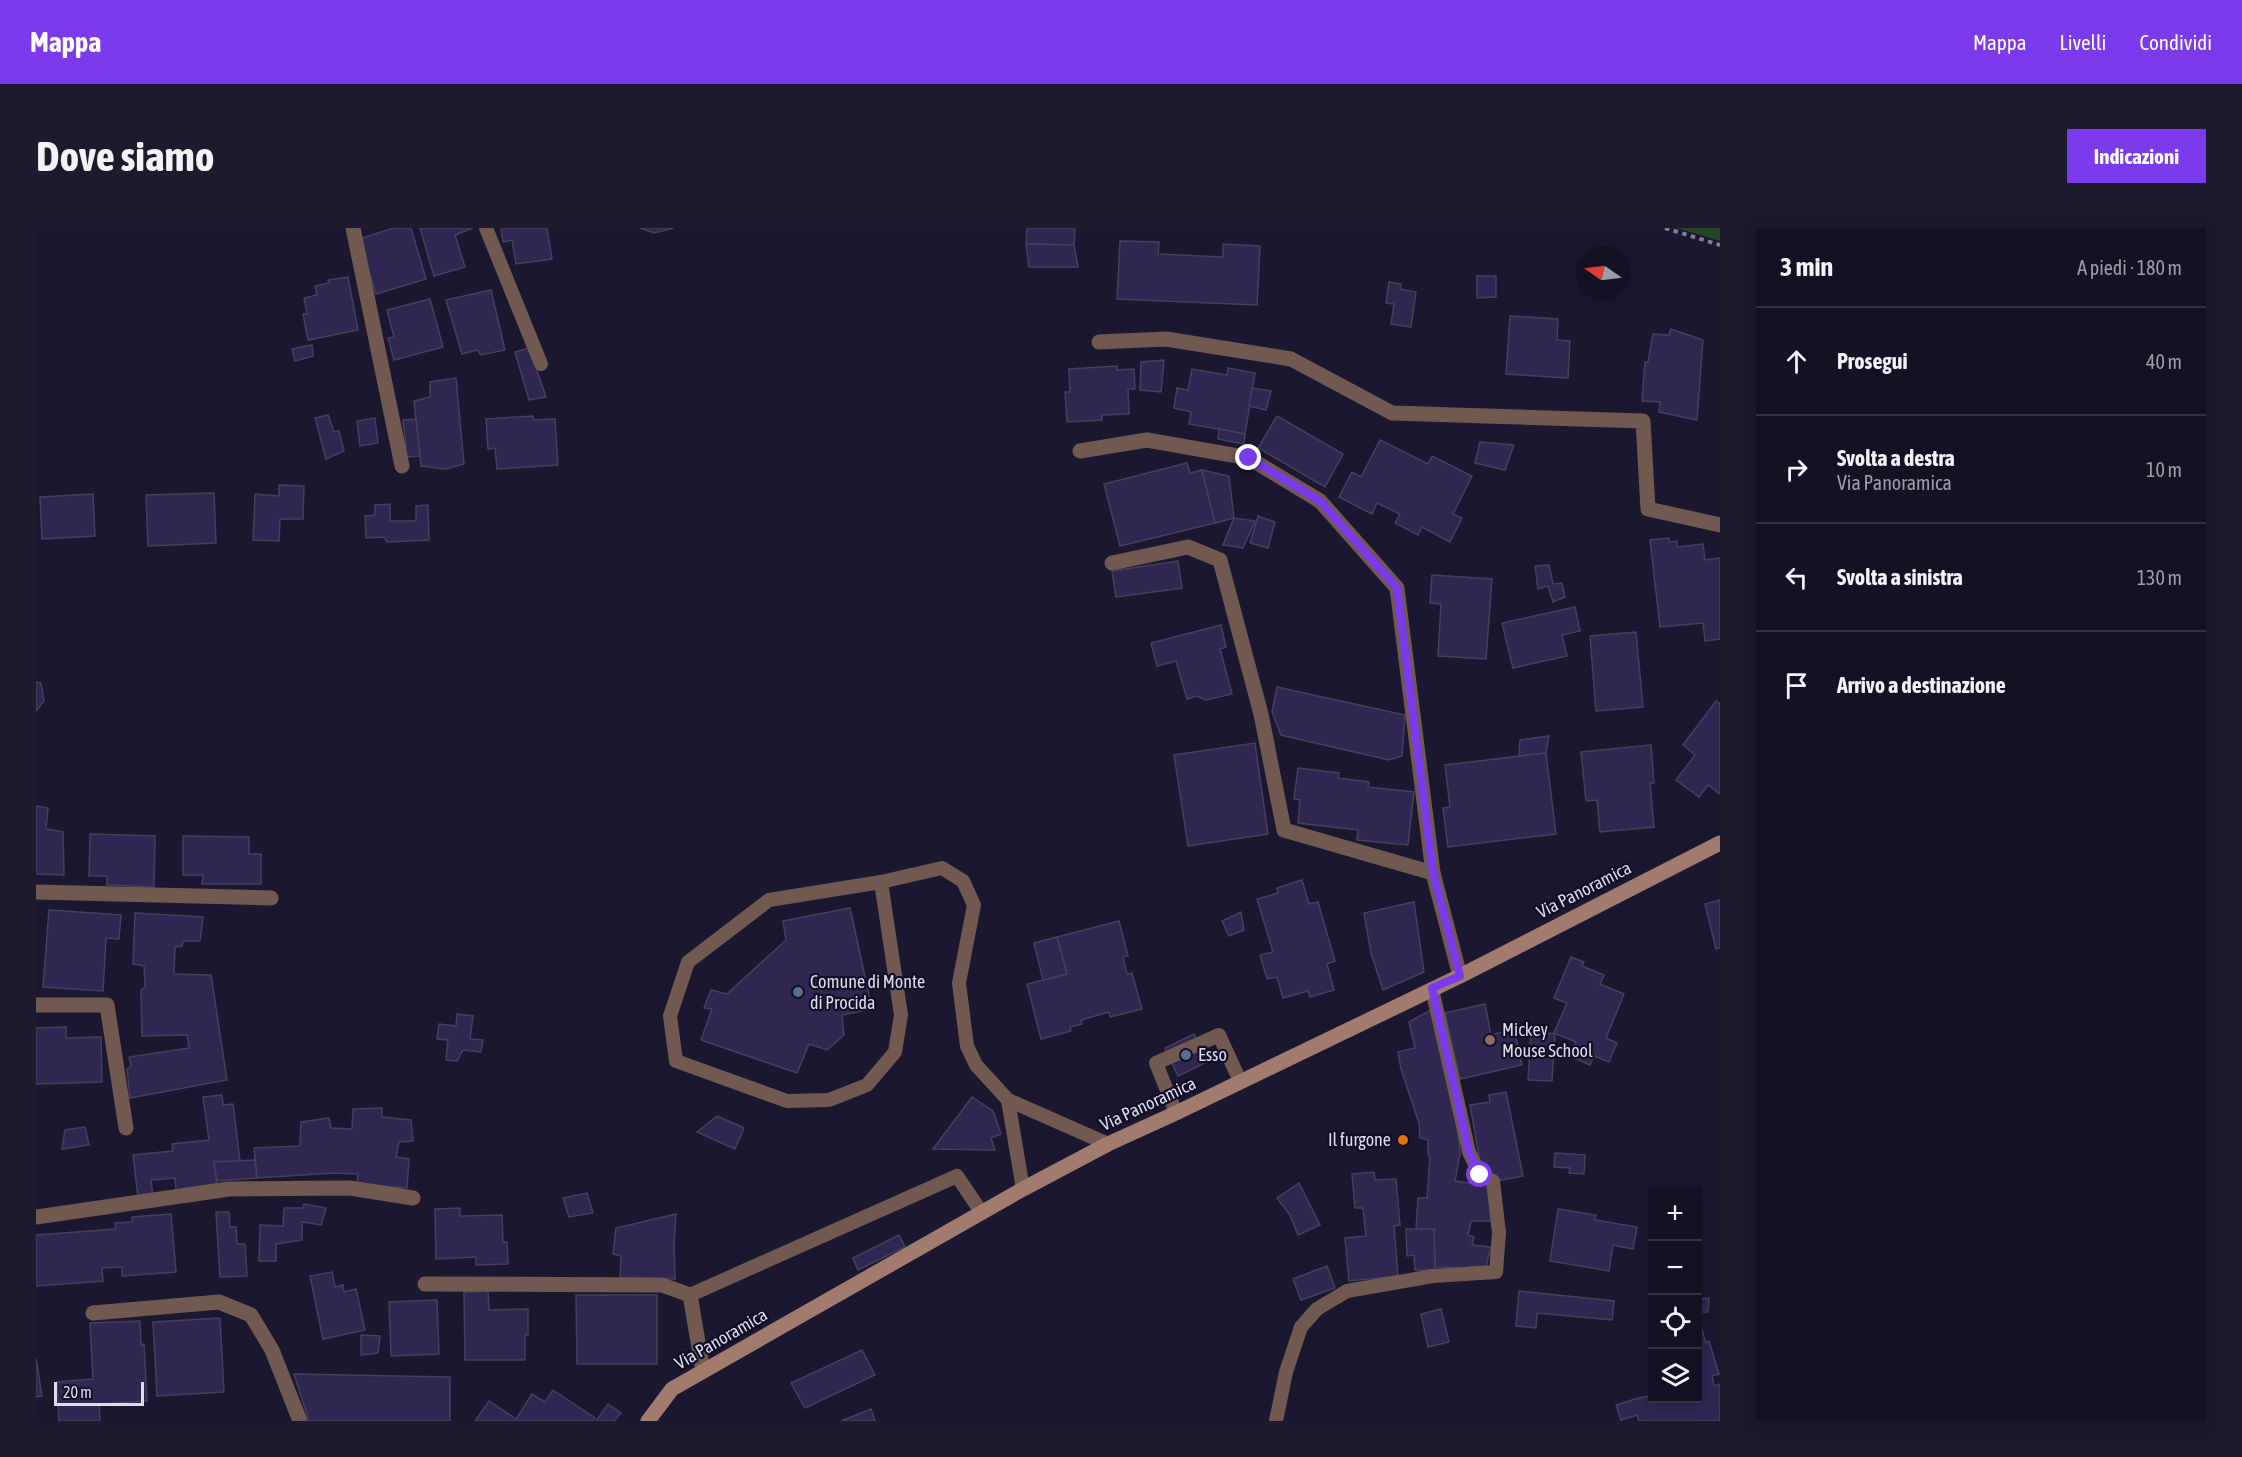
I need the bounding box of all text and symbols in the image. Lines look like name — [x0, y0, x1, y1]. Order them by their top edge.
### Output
text: Mappa — [30, 26, 101, 58]
text: Mappa — [1973, 30, 2027, 54]
text: Livelli — [2060, 30, 2106, 54]
text: Condividi — [2139, 30, 2212, 54]
button: Indicazioni — [2067, 129, 2206, 183]
text: Dove siamo — [36, 132, 215, 180]
north arrow — [1576, 246, 1630, 300]
text: 3 min — [1780, 252, 1833, 282]
text: A piedi · 180 m — [2077, 256, 2182, 279]
icon: ahead — [1780, 345, 1813, 378]
text: Prosegui — [1837, 348, 1908, 374]
text: 40 m — [2146, 350, 2182, 373]
route end — [1235, 444, 1261, 470]
text: Svolta a destra — [1837, 445, 1955, 471]
icon: right — [1780, 453, 1813, 486]
text: 10 m — [2146, 458, 2182, 481]
text: Via Panoramica — [1837, 471, 1952, 494]
icon: left — [1780, 561, 1813, 594]
text: Svolta a sinistra — [1837, 564, 1963, 590]
text: 130 m — [2137, 566, 2182, 589]
icon: arrive — [1780, 669, 1813, 702]
text: Arrivo a destinazione — [1837, 672, 2006, 698]
street label: Via Panoramica — [1533, 857, 1635, 922]
place label: Comune di Monte di Procida — [810, 971, 925, 1013]
marker: Comune di Monte di Procida — [791, 985, 805, 999]
place label: Mickey Mouse School — [1502, 1019, 1593, 1061]
marker: Mickey Mouse School — [1483, 1033, 1497, 1047]
place label: Esso — [1198, 1044, 1227, 1065]
marker: Esso — [1179, 1048, 1193, 1062]
street label: Via Panoramica — [1097, 1072, 1199, 1135]
place label: Il furgone — [1328, 1129, 1391, 1150]
marker: Il furgone — [1396, 1133, 1410, 1147]
route start — [1466, 1161, 1492, 1187]
map controls — [1648, 1187, 1702, 1403]
button: + — [1648, 1187, 1702, 1241]
button: − — [1648, 1241, 1702, 1295]
button: locate — [1648, 1295, 1702, 1349]
street label: Via Panoramica — [671, 1304, 771, 1373]
button: layers — [1648, 1349, 1702, 1403]
scale bar — [54, 1379, 144, 1406]
text: 20 m — [63, 1383, 92, 1401]

